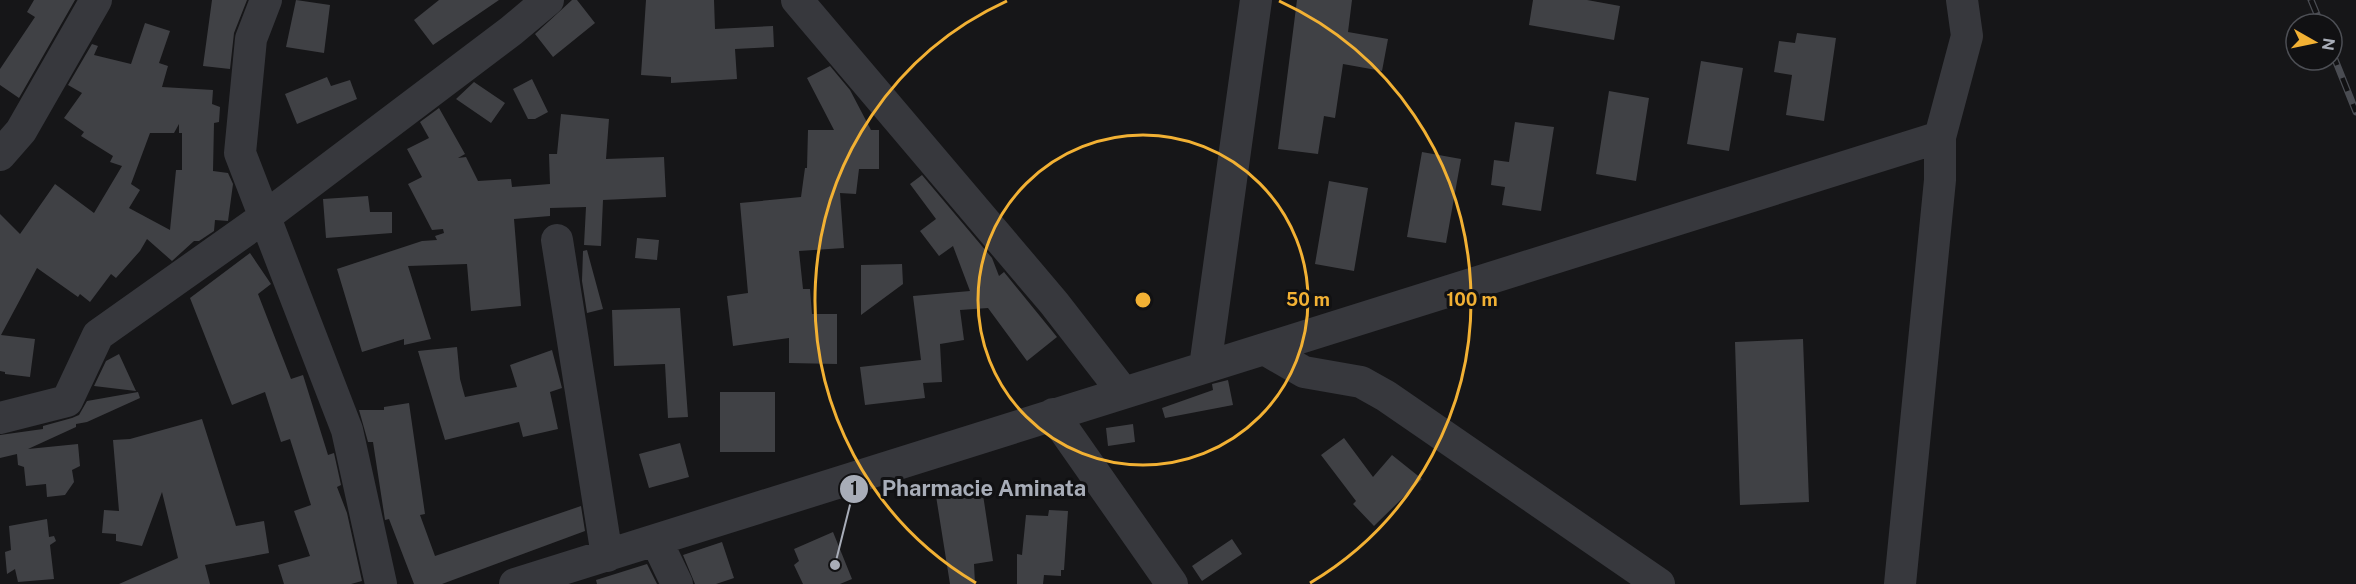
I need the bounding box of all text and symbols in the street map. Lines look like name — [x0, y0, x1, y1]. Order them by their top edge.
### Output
north arrow — [2284, 12, 2344, 72]
text: N — [2318, 37, 2339, 52]
text: 50 m — [1286, 289, 1330, 310]
text: 100 m — [1446, 289, 1498, 310]
centre of rings — [1133, 290, 1153, 310]
callout: Pharmacie Aminata — [839, 469, 1098, 509]
text: Pharmacie Aminata — [882, 475, 1086, 501]
text: 1 — [850, 478, 858, 499]

